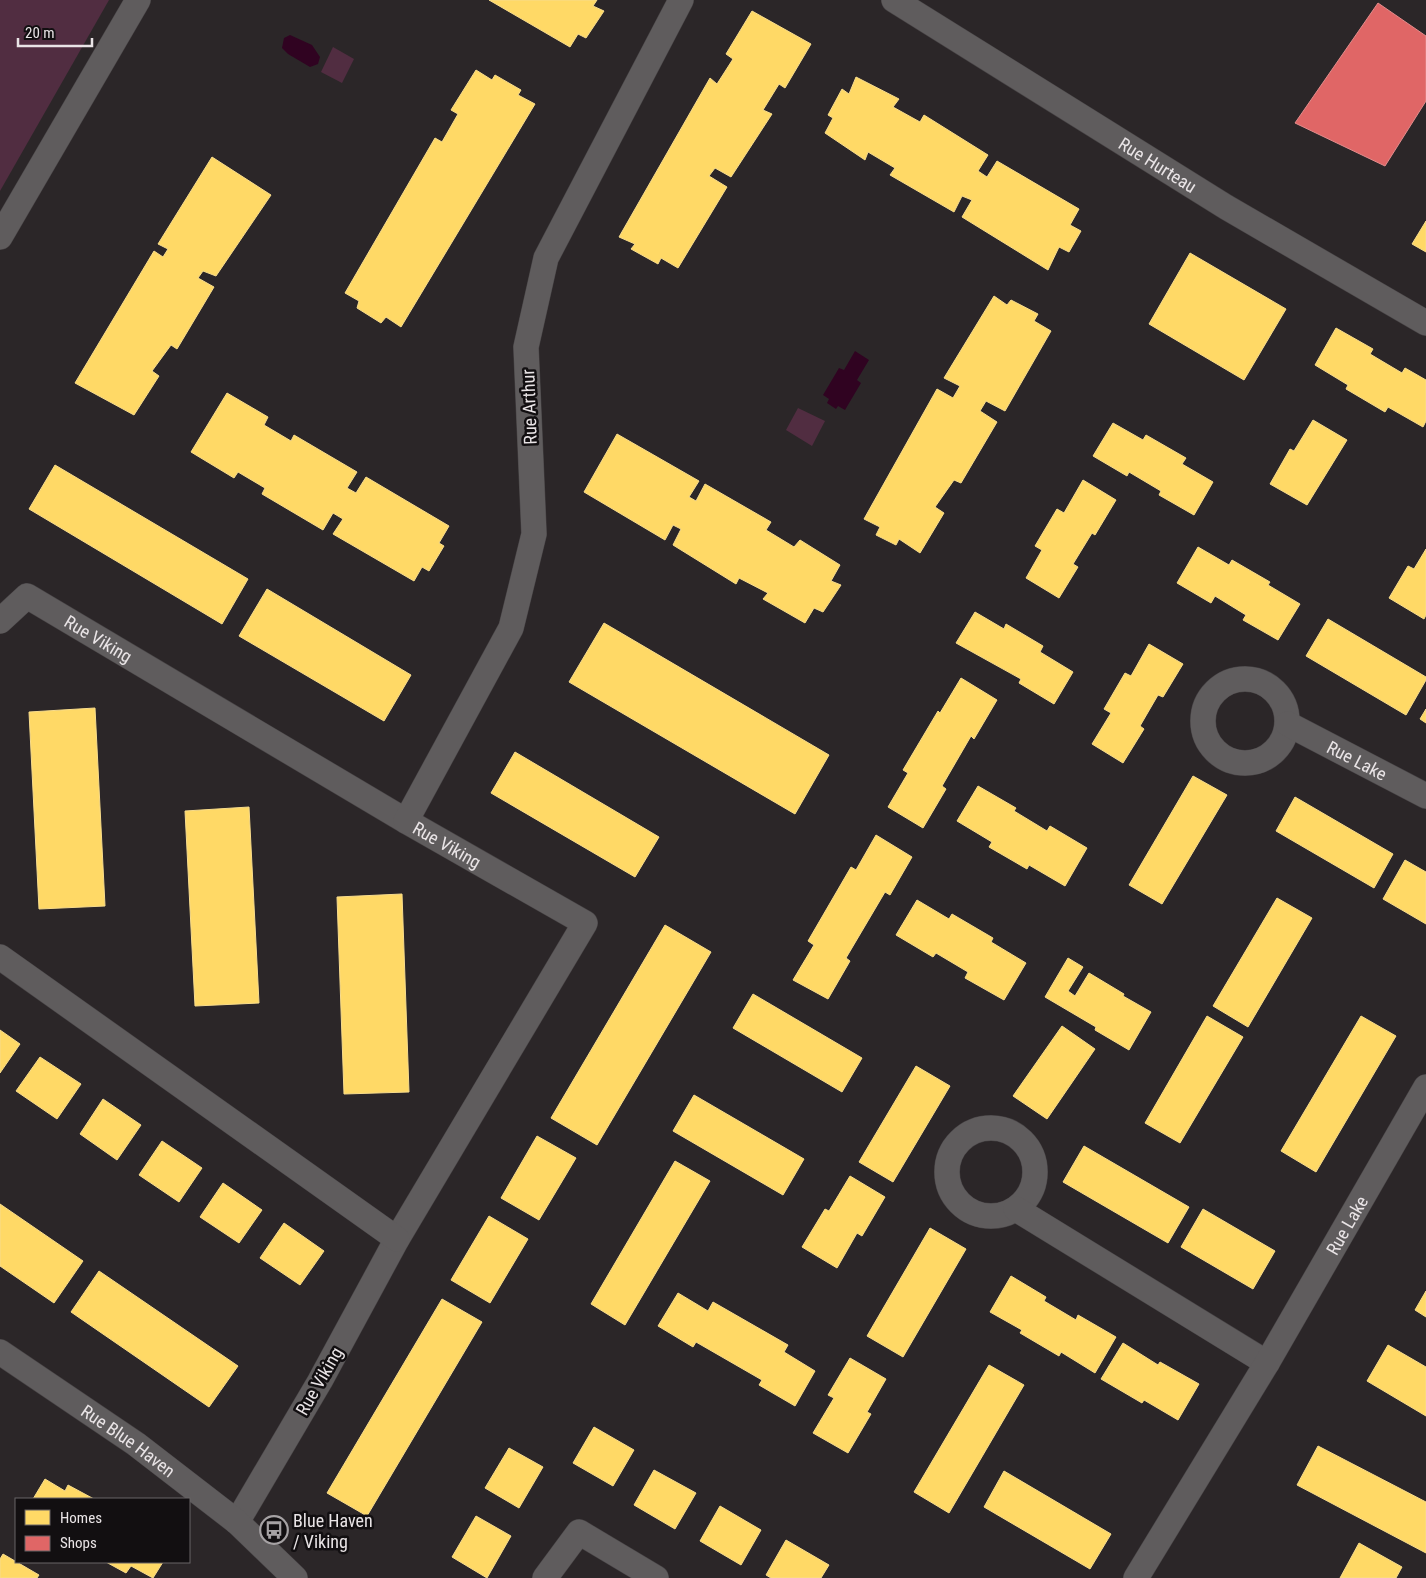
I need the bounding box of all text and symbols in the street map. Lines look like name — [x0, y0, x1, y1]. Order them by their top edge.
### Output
scale bar — [18, 15, 91, 47]
text: 20 m — [25, 24, 55, 42]
street label: Rue Hurteau — [1115, 132, 1201, 197]
street label: Rue Arthur — [517, 368, 541, 445]
street label: Rue Viking — [61, 610, 136, 667]
street label: Rue Lake — [1324, 736, 1391, 784]
street label: Rue Viking — [409, 817, 485, 872]
street label: Rue Lake — [1321, 1192, 1372, 1258]
street label: Rue Viking — [291, 1343, 347, 1419]
street label: Rue Blue Haven — [78, 1400, 180, 1481]
legend — [15, 1498, 190, 1563]
text: Homes — [60, 1509, 102, 1527]
place label: Blue Haven / Viking — [293, 1510, 373, 1552]
bus stop icon: Blue Haven / Viking — [259, 1515, 289, 1545]
text: Shops — [60, 1534, 97, 1552]

